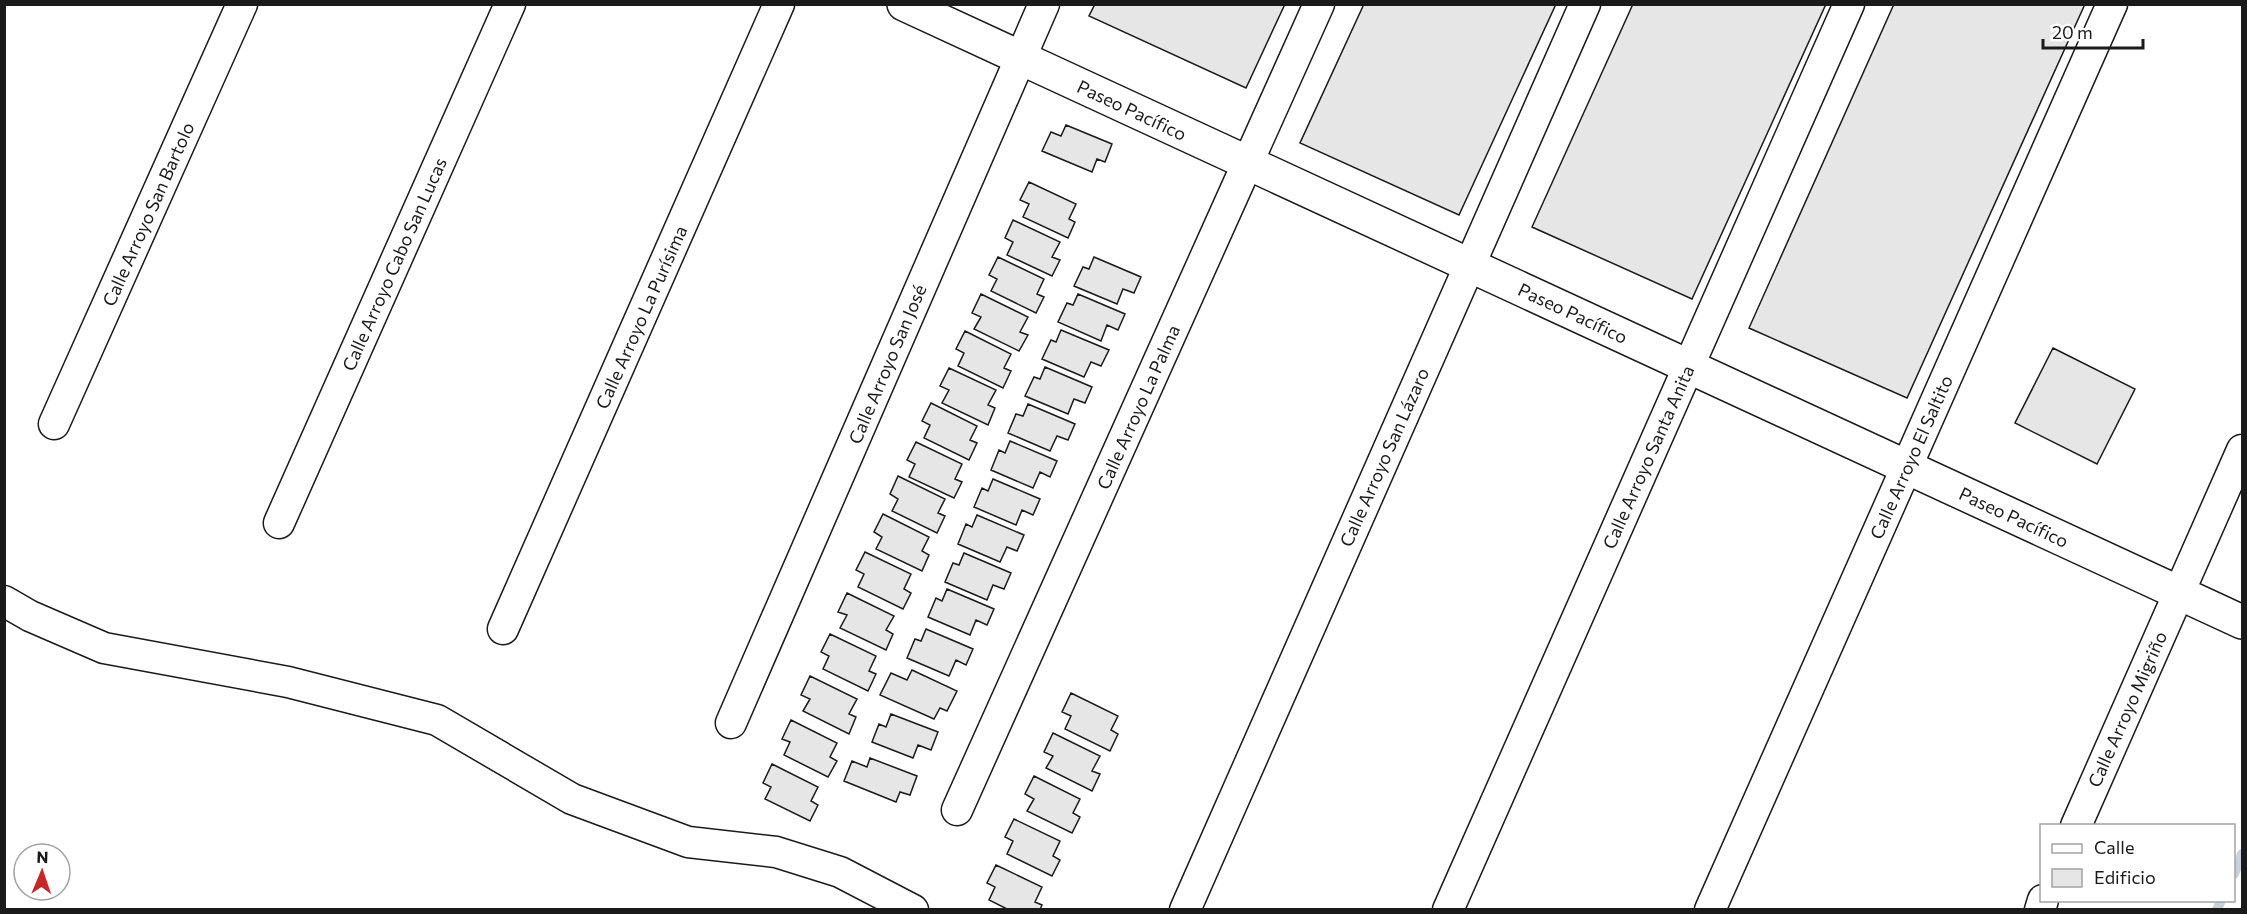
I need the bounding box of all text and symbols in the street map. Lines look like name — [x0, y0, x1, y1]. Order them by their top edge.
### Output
scale bar — [2043, 12, 2144, 50]
text: 20 m — [2052, 21, 2093, 43]
street label: Paseo Pacífico — [1074, 75, 1190, 145]
street label: Calle Arroyo San Bartolo — [97, 119, 199, 309]
street label: Calle Arroyo Cabo San Lucas — [337, 154, 451, 374]
street label: Calle Arroyo La Purísima — [591, 222, 691, 412]
street label: Paseo Pacífico — [1515, 278, 1631, 348]
street label: Calle Arroyo San José — [843, 281, 931, 447]
street label: Calle Arroyo La Palma — [1092, 321, 1184, 493]
street label: Calle Arroyo Santa Anita — [1598, 362, 1698, 552]
street label: Calle Arroyo San Lázaro — [1335, 364, 1433, 550]
street label: Calle Arroyo El Saltito — [1865, 372, 1957, 542]
street label: Paseo Pacífico — [1956, 482, 2072, 552]
street label: Calle Arroyo Migriño — [2083, 628, 2171, 790]
legend — [2040, 824, 2235, 902]
text: Calle — [2094, 836, 2134, 858]
north arrow — [12, 842, 72, 902]
text: N — [36, 847, 49, 866]
text: Edificio — [2094, 866, 2156, 888]

